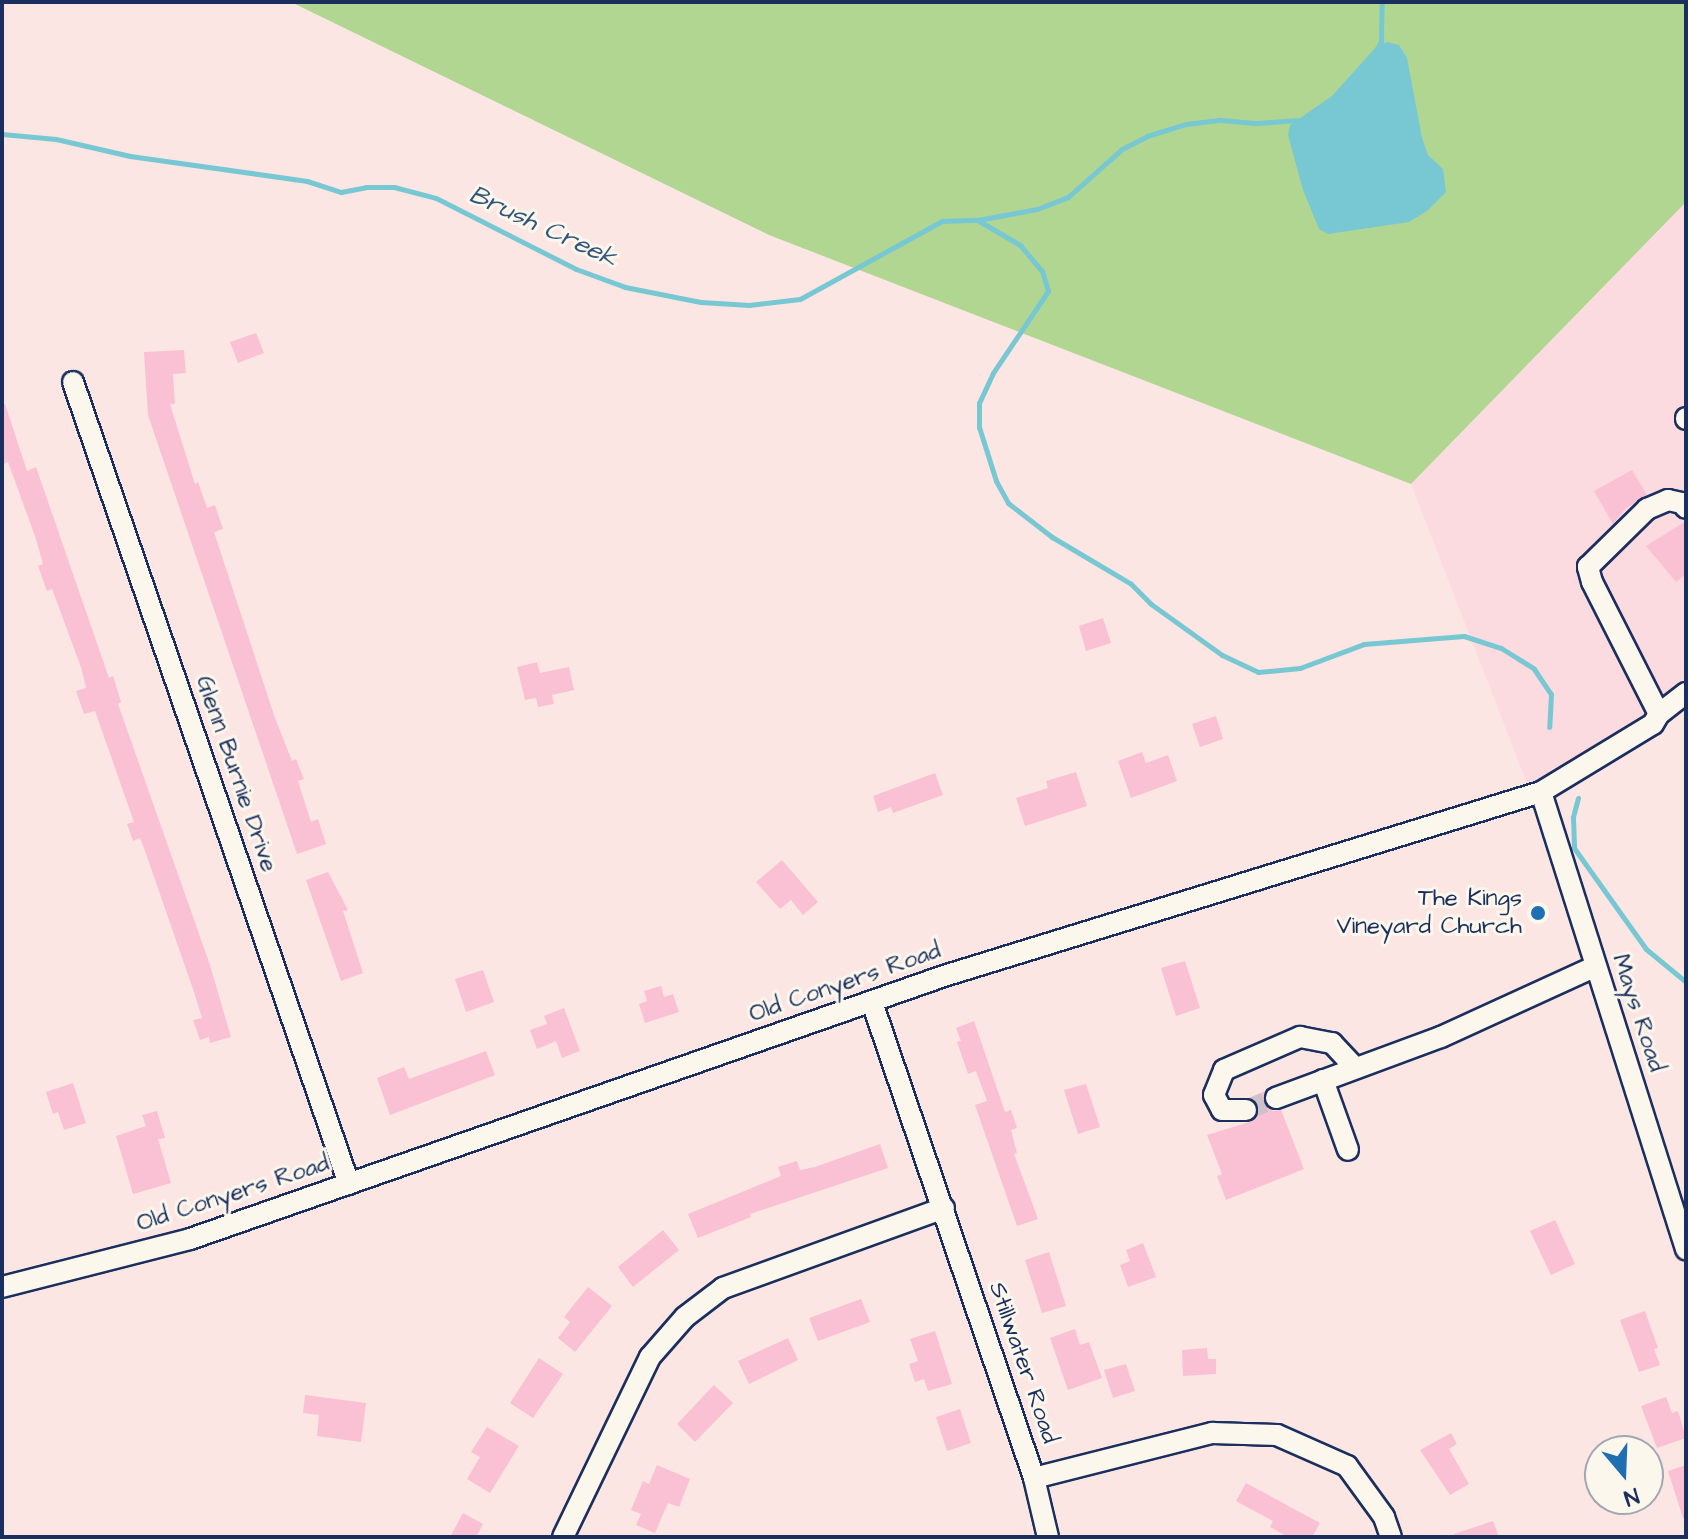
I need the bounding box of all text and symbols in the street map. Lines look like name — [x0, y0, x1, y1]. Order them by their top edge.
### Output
water label: Brush Creek — [464, 179, 622, 275]
street label: Glenn Burnie Drive — [189, 672, 283, 876]
place label: The Kings Vineyard Church — [1336, 885, 1522, 941]
marker: The Kings Vineyard Church — [1529, 904, 1547, 922]
street label: Old Conyers Road — [746, 937, 944, 1029]
street label: Mays Road — [1605, 951, 1671, 1075]
street label: Old Conyers Road — [133, 1149, 333, 1239]
street label: Stillwater Road — [982, 1279, 1064, 1447]
north arrow — [1584, 1435, 1664, 1515]
text: N — [1620, 1479, 1643, 1513]

